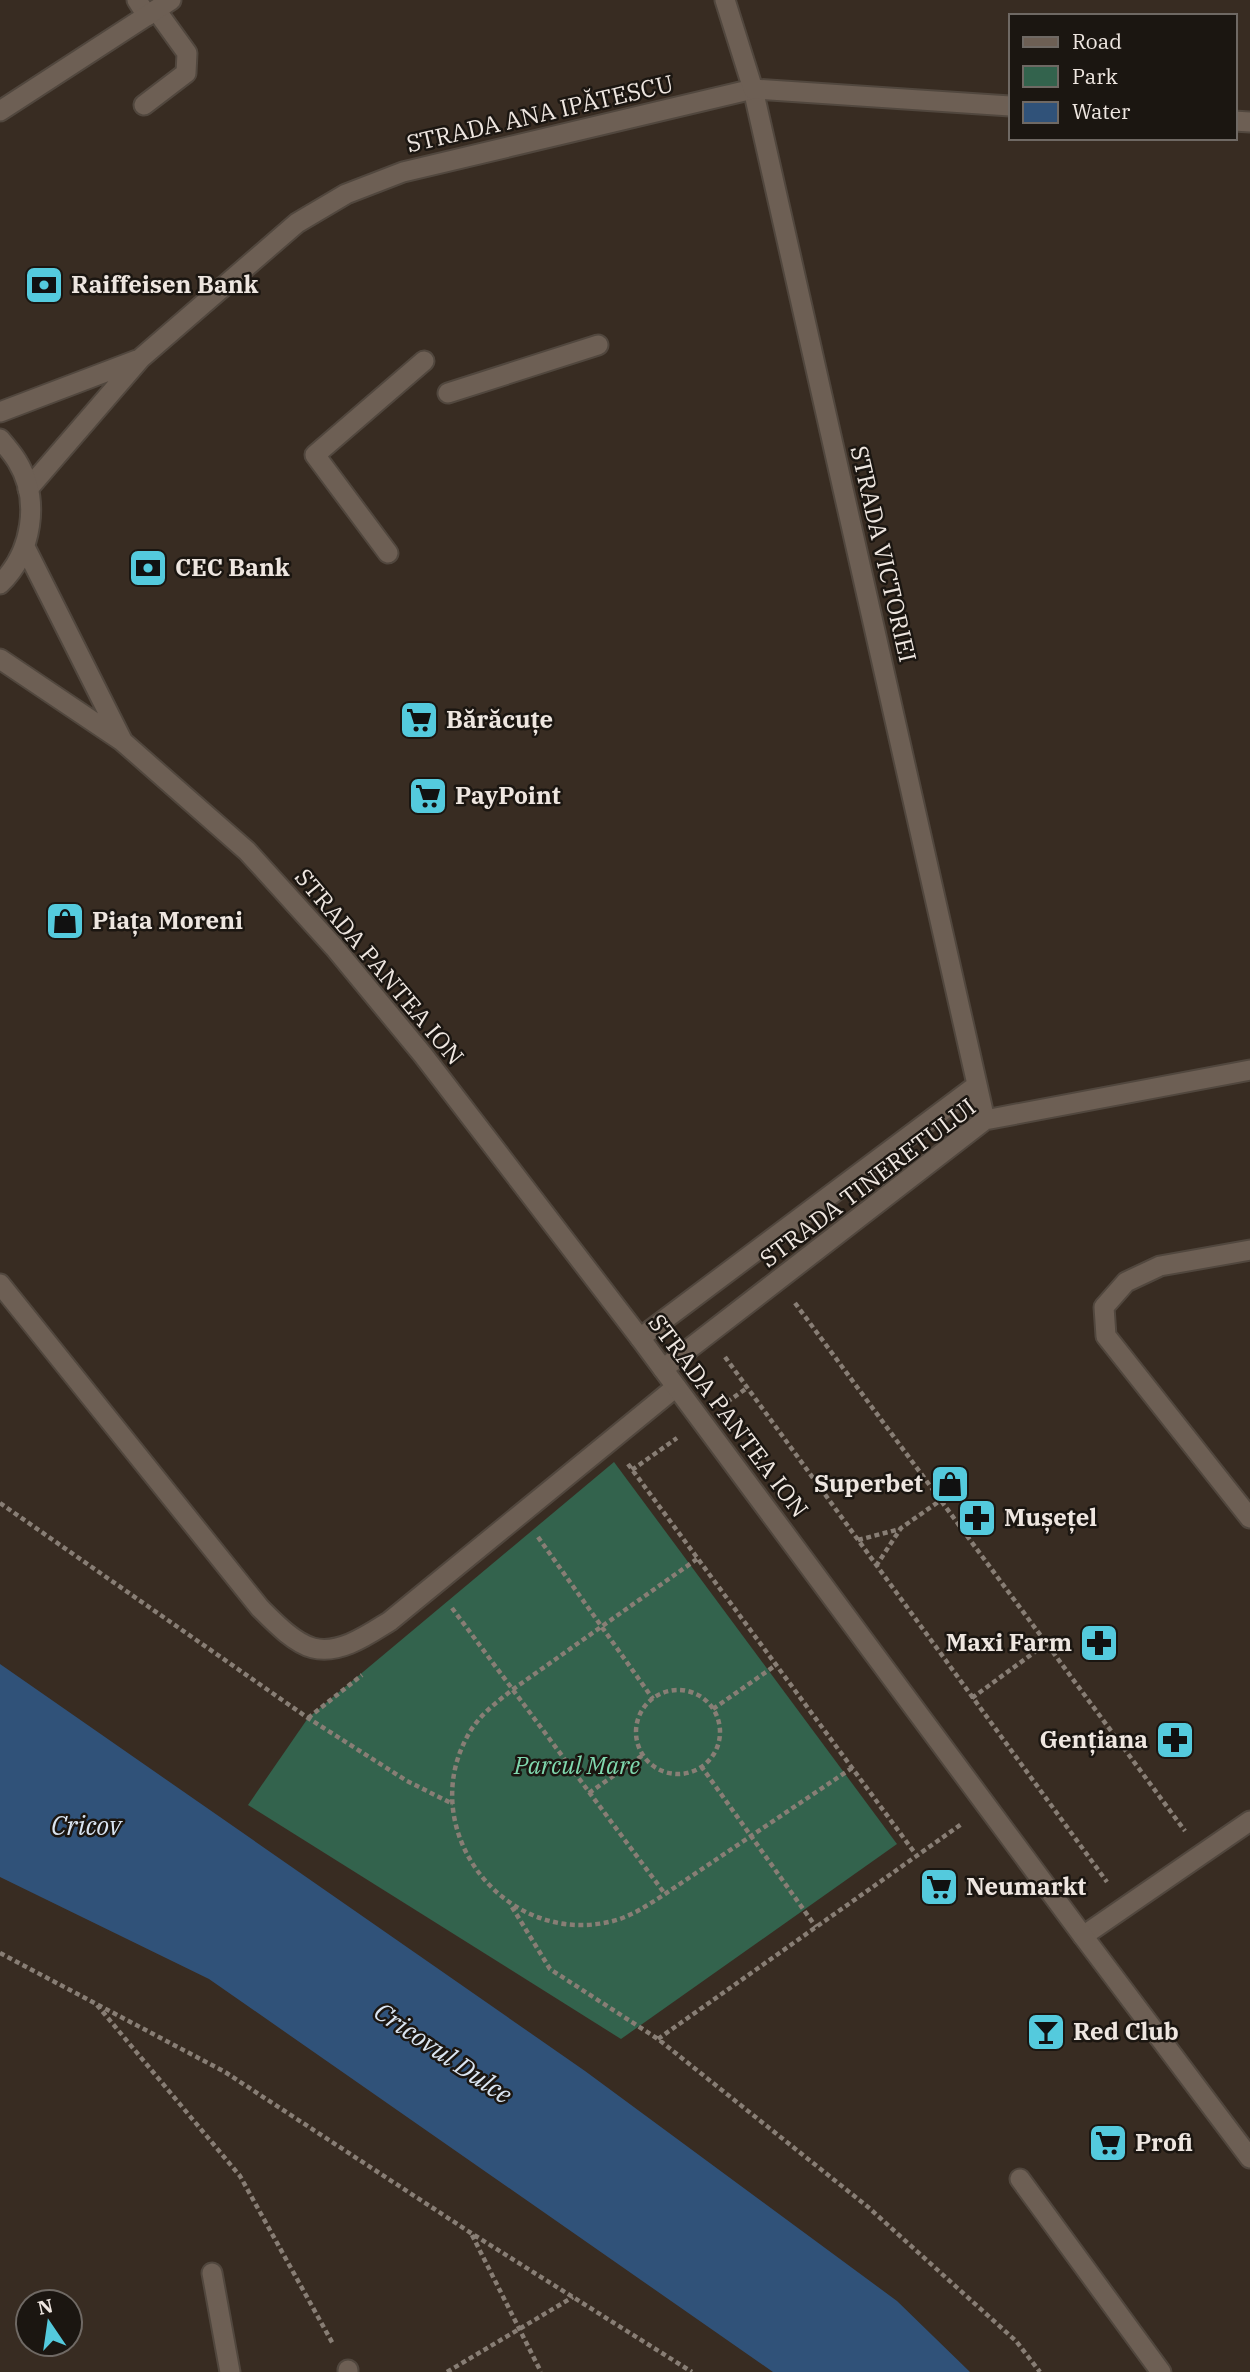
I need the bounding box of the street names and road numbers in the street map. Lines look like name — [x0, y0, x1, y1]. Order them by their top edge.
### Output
street label: STRADA ANA IPĂTESCU — [403, 67, 677, 159]
street label: STRADA VICTORIEI — [844, 442, 924, 665]
street label: STRADA PANTEA ION — [288, 861, 471, 1071]
street label: STRADA TINERETULUI — [753, 1090, 982, 1274]
street label: STRADA PANTEA ION — [642, 1307, 816, 1524]

